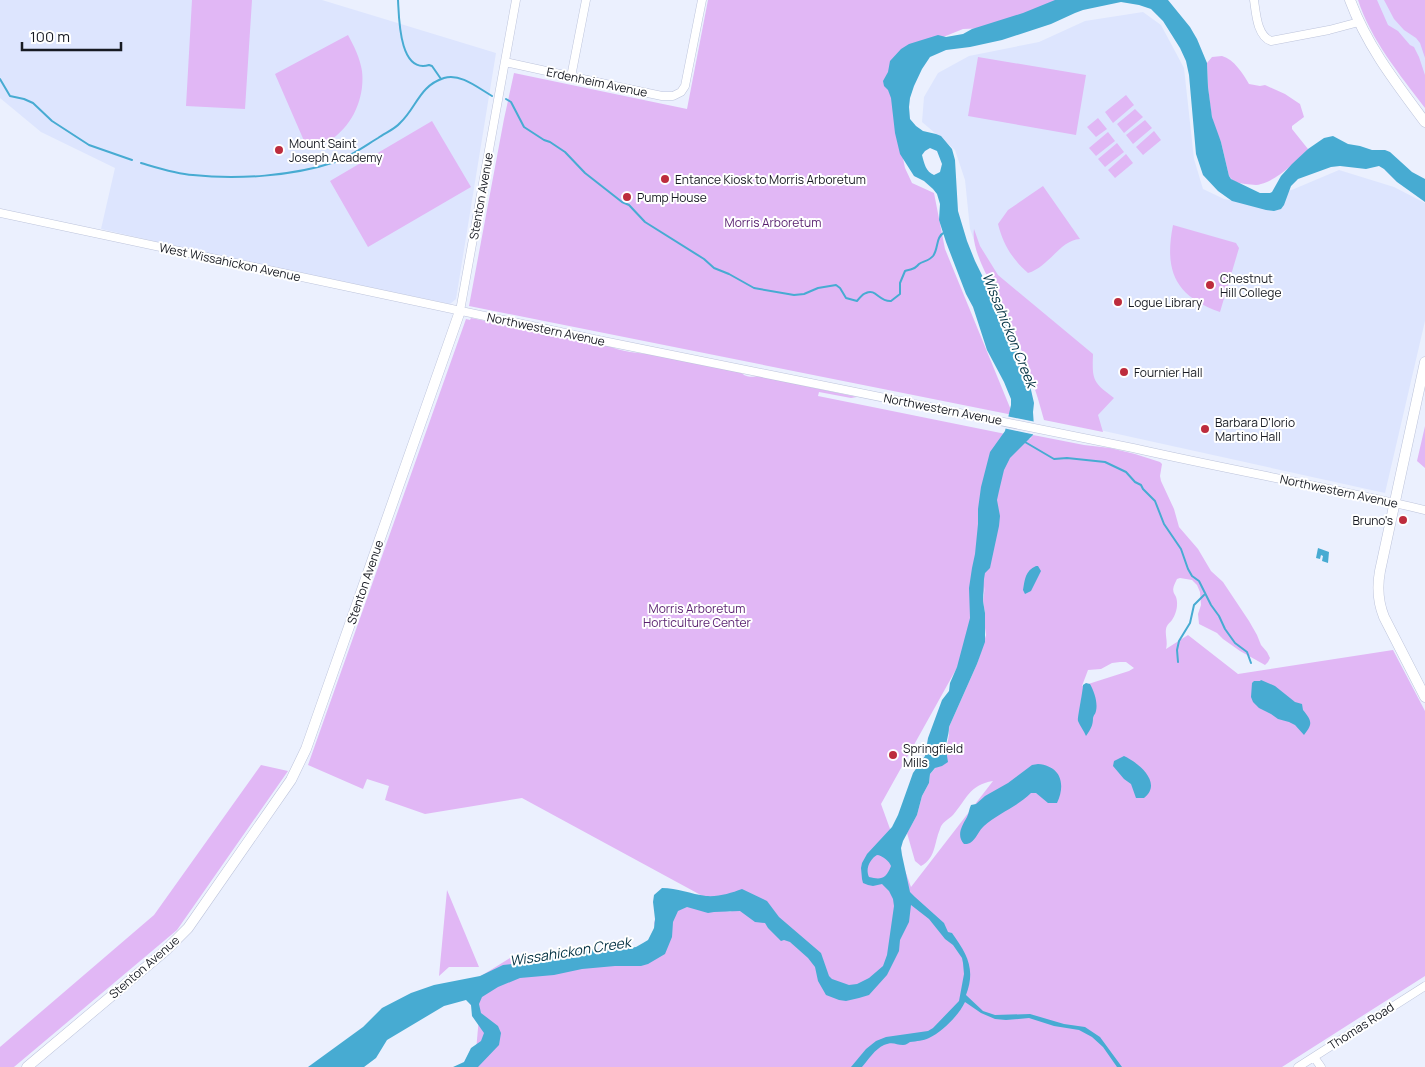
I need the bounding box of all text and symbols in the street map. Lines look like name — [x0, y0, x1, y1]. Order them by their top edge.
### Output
scale bar — [22, 20, 121, 52]
text: 100 m — [30, 26, 70, 47]
street label: Erdenheim Avenue — [545, 63, 649, 101]
place label: Mount Saint Joseph Academy — [289, 135, 383, 166]
marker: Mount Saint Joseph Academy — [273, 144, 285, 156]
street label: Stenton Avenue — [465, 151, 497, 241]
place label: Entance Kiosk to Morris Arboretum — [675, 171, 866, 188]
marker: Entance Kiosk to Morris Arboretum — [659, 173, 671, 185]
place label: Pump House — [637, 189, 707, 206]
marker: Pump House — [621, 191, 633, 203]
park label: Morris Arboretum — [725, 214, 821, 231]
street label: West Wissahickon Avenue — [158, 239, 302, 285]
water label: Wissahickon Creek — [978, 270, 1042, 392]
place label: Chestnut Hill College — [1220, 270, 1281, 301]
marker: Chestnut Hill College — [1204, 279, 1216, 291]
place label: Logue Library — [1128, 294, 1203, 311]
marker: Logue Library — [1112, 296, 1124, 308]
street label: Northwestern Avenue — [485, 308, 607, 350]
place label: Fournier Hall — [1134, 364, 1203, 381]
marker: Fournier Hall — [1118, 366, 1130, 378]
street label: Northwestern Avenue — [882, 389, 1004, 429]
place label: Barbara D'Iorio Martino Hall — [1215, 414, 1295, 445]
marker: Barbara D'Iorio Martino Hall — [1199, 423, 1211, 435]
street label: Northwestern Avenue — [1278, 470, 1400, 512]
place label: Bruno's — [1352, 512, 1393, 529]
marker: Bruno's — [1397, 514, 1409, 526]
street label: Stenton Avenue — [343, 538, 387, 626]
park label: Morris Arboretum Horticulture Center — [643, 600, 752, 631]
place label: Springfield Mills — [903, 740, 963, 771]
marker: Springfield Mills — [887, 749, 899, 761]
street label: Stenton Avenue — [105, 932, 183, 1002]
water label: Wissahickon Creek — [508, 932, 634, 970]
street label: Thomas Road — [1325, 998, 1397, 1054]

